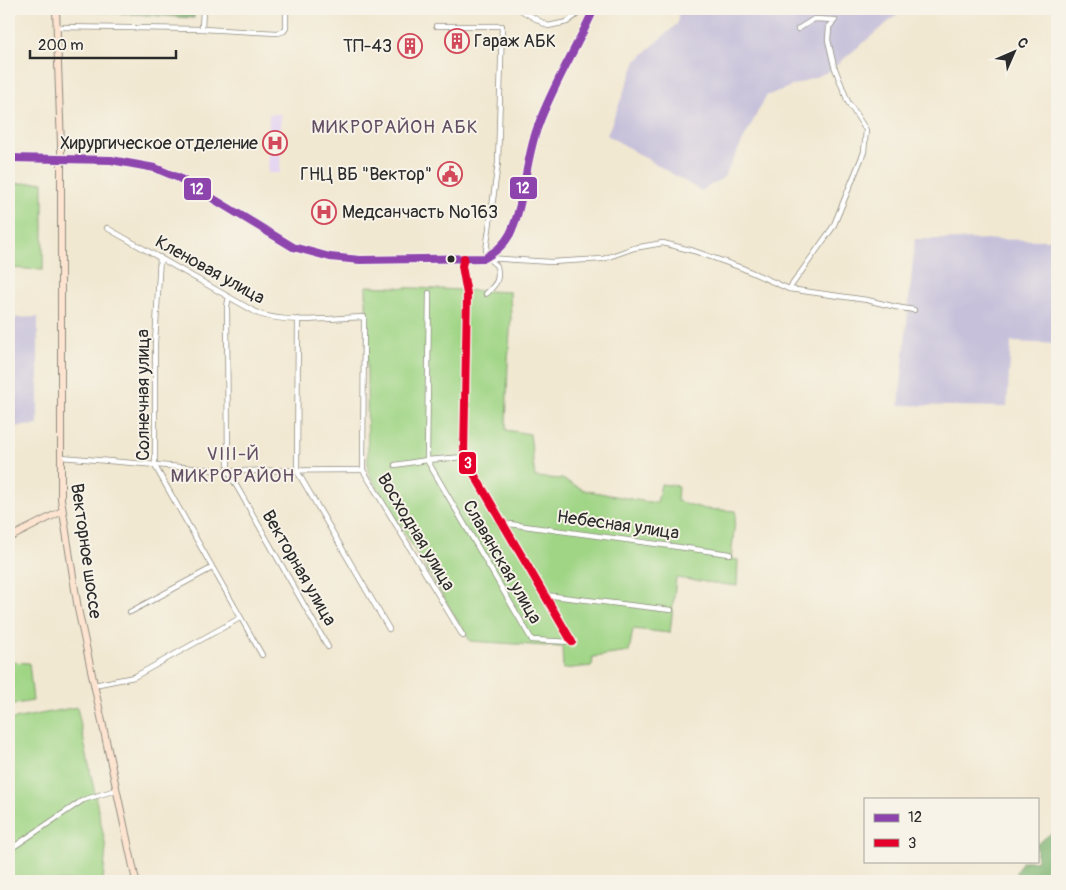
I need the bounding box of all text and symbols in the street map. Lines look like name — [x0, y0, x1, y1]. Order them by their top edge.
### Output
scale bar — [30, 28, 176, 60]
building icon: Гараж АБК — [444, 28, 470, 54]
north arrow — [988, 28, 1038, 78]
place label: Гараж АБК — [474, 30, 556, 53]
building icon: ТП-43 — [397, 33, 423, 59]
text: С — [1014, 34, 1032, 52]
place label: ТП-43 — [343, 35, 392, 58]
text: 200 m — [38, 36, 83, 55]
district label: МИКРОРАЙОН АБК — [311, 115, 479, 139]
hospital icon: Хирургическое отделение — [262, 130, 288, 156]
place label: Хирургическое отделение — [60, 132, 258, 155]
public building icon: ГНЦ ВБ "Вектор" — [437, 161, 463, 187]
place label: ГНЦ ВБ "Вектор" — [300, 163, 432, 186]
line badge: 12 — [509, 176, 538, 200]
line badge: 12 — [183, 177, 212, 201]
text: 12 — [516, 180, 530, 197]
text: 12 — [190, 181, 204, 198]
hospital icon: Медсанчасть №163 — [311, 199, 337, 225]
place label: Медсанчасть №163 — [342, 201, 498, 224]
street label: Кленовая улица — [151, 230, 269, 310]
unlabelled marker — [446, 254, 456, 264]
street label: Солнечная улица — [132, 329, 155, 461]
district label: VIII-Й МИКРОРАЙОН — [171, 442, 295, 488]
line badge: 3 — [458, 451, 477, 475]
text: 3 — [464, 455, 472, 472]
street label: Восходная улица — [372, 469, 460, 595]
street label: Векторное шоссе — [65, 482, 107, 620]
street label: Славянская улица — [457, 496, 547, 628]
street label: Небесная улица — [555, 505, 681, 545]
street label: Векторная улица — [257, 506, 341, 630]
legend — [864, 798, 1038, 862]
text: 12 — [908, 808, 922, 827]
text: 3 — [908, 834, 916, 853]

